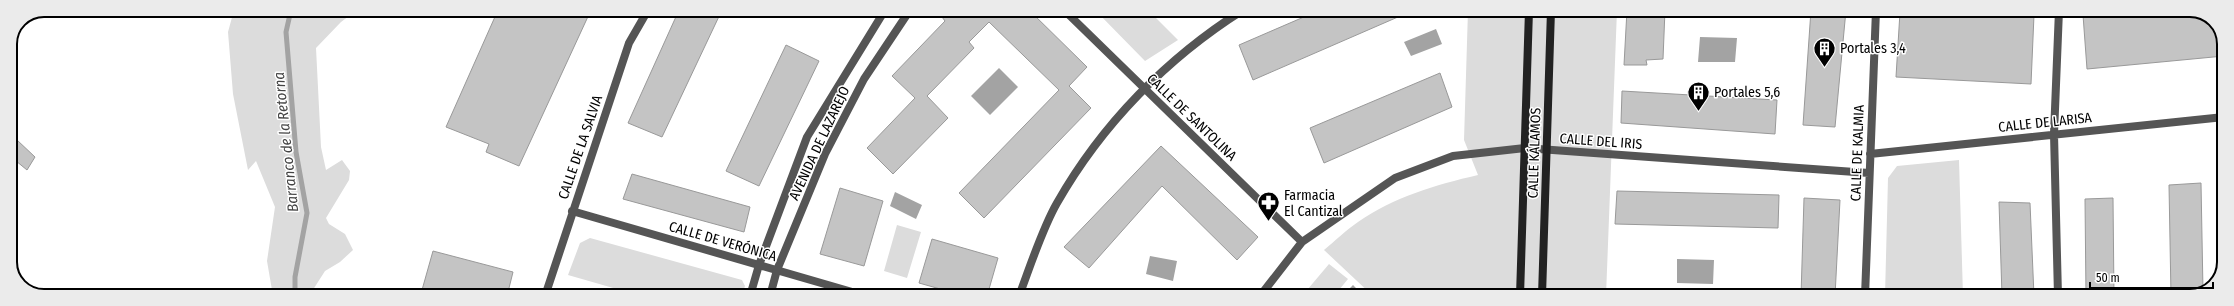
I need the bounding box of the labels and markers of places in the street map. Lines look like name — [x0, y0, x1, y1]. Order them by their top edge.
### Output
building icon: Portales 3,4 — [1811, 35, 1837, 68]
place label: Portales 3,4 — [1840, 40, 1906, 57]
building icon: Portales 5,6 — [1686, 79, 1712, 112]
place label: Portales 5,6 — [1714, 84, 1780, 101]
place label: Farmacia El Cantizal — [1284, 187, 1343, 220]
pharmacy icon: Farmacia El Cantizal — [1256, 190, 1282, 223]

